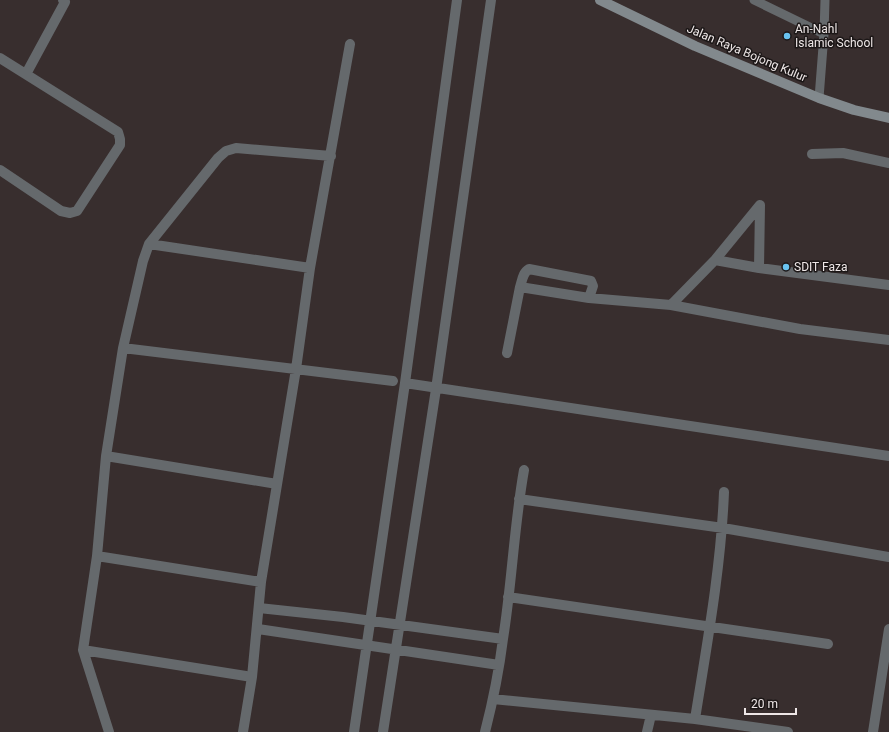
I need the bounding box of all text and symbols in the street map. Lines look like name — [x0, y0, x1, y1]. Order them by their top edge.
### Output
street label: Jalan Raya Bojong Kulur — [685, 21, 809, 85]
place label: An-Nahl Islamic School — [795, 22, 873, 50]
marker: An-Nahl Islamic School — [782, 31, 792, 41]
place label: SDIT Faza — [794, 260, 847, 274]
marker: SDIT Faza — [781, 262, 791, 272]
scale bar — [745, 690, 796, 716]
text: 20 m — [751, 697, 778, 711]

